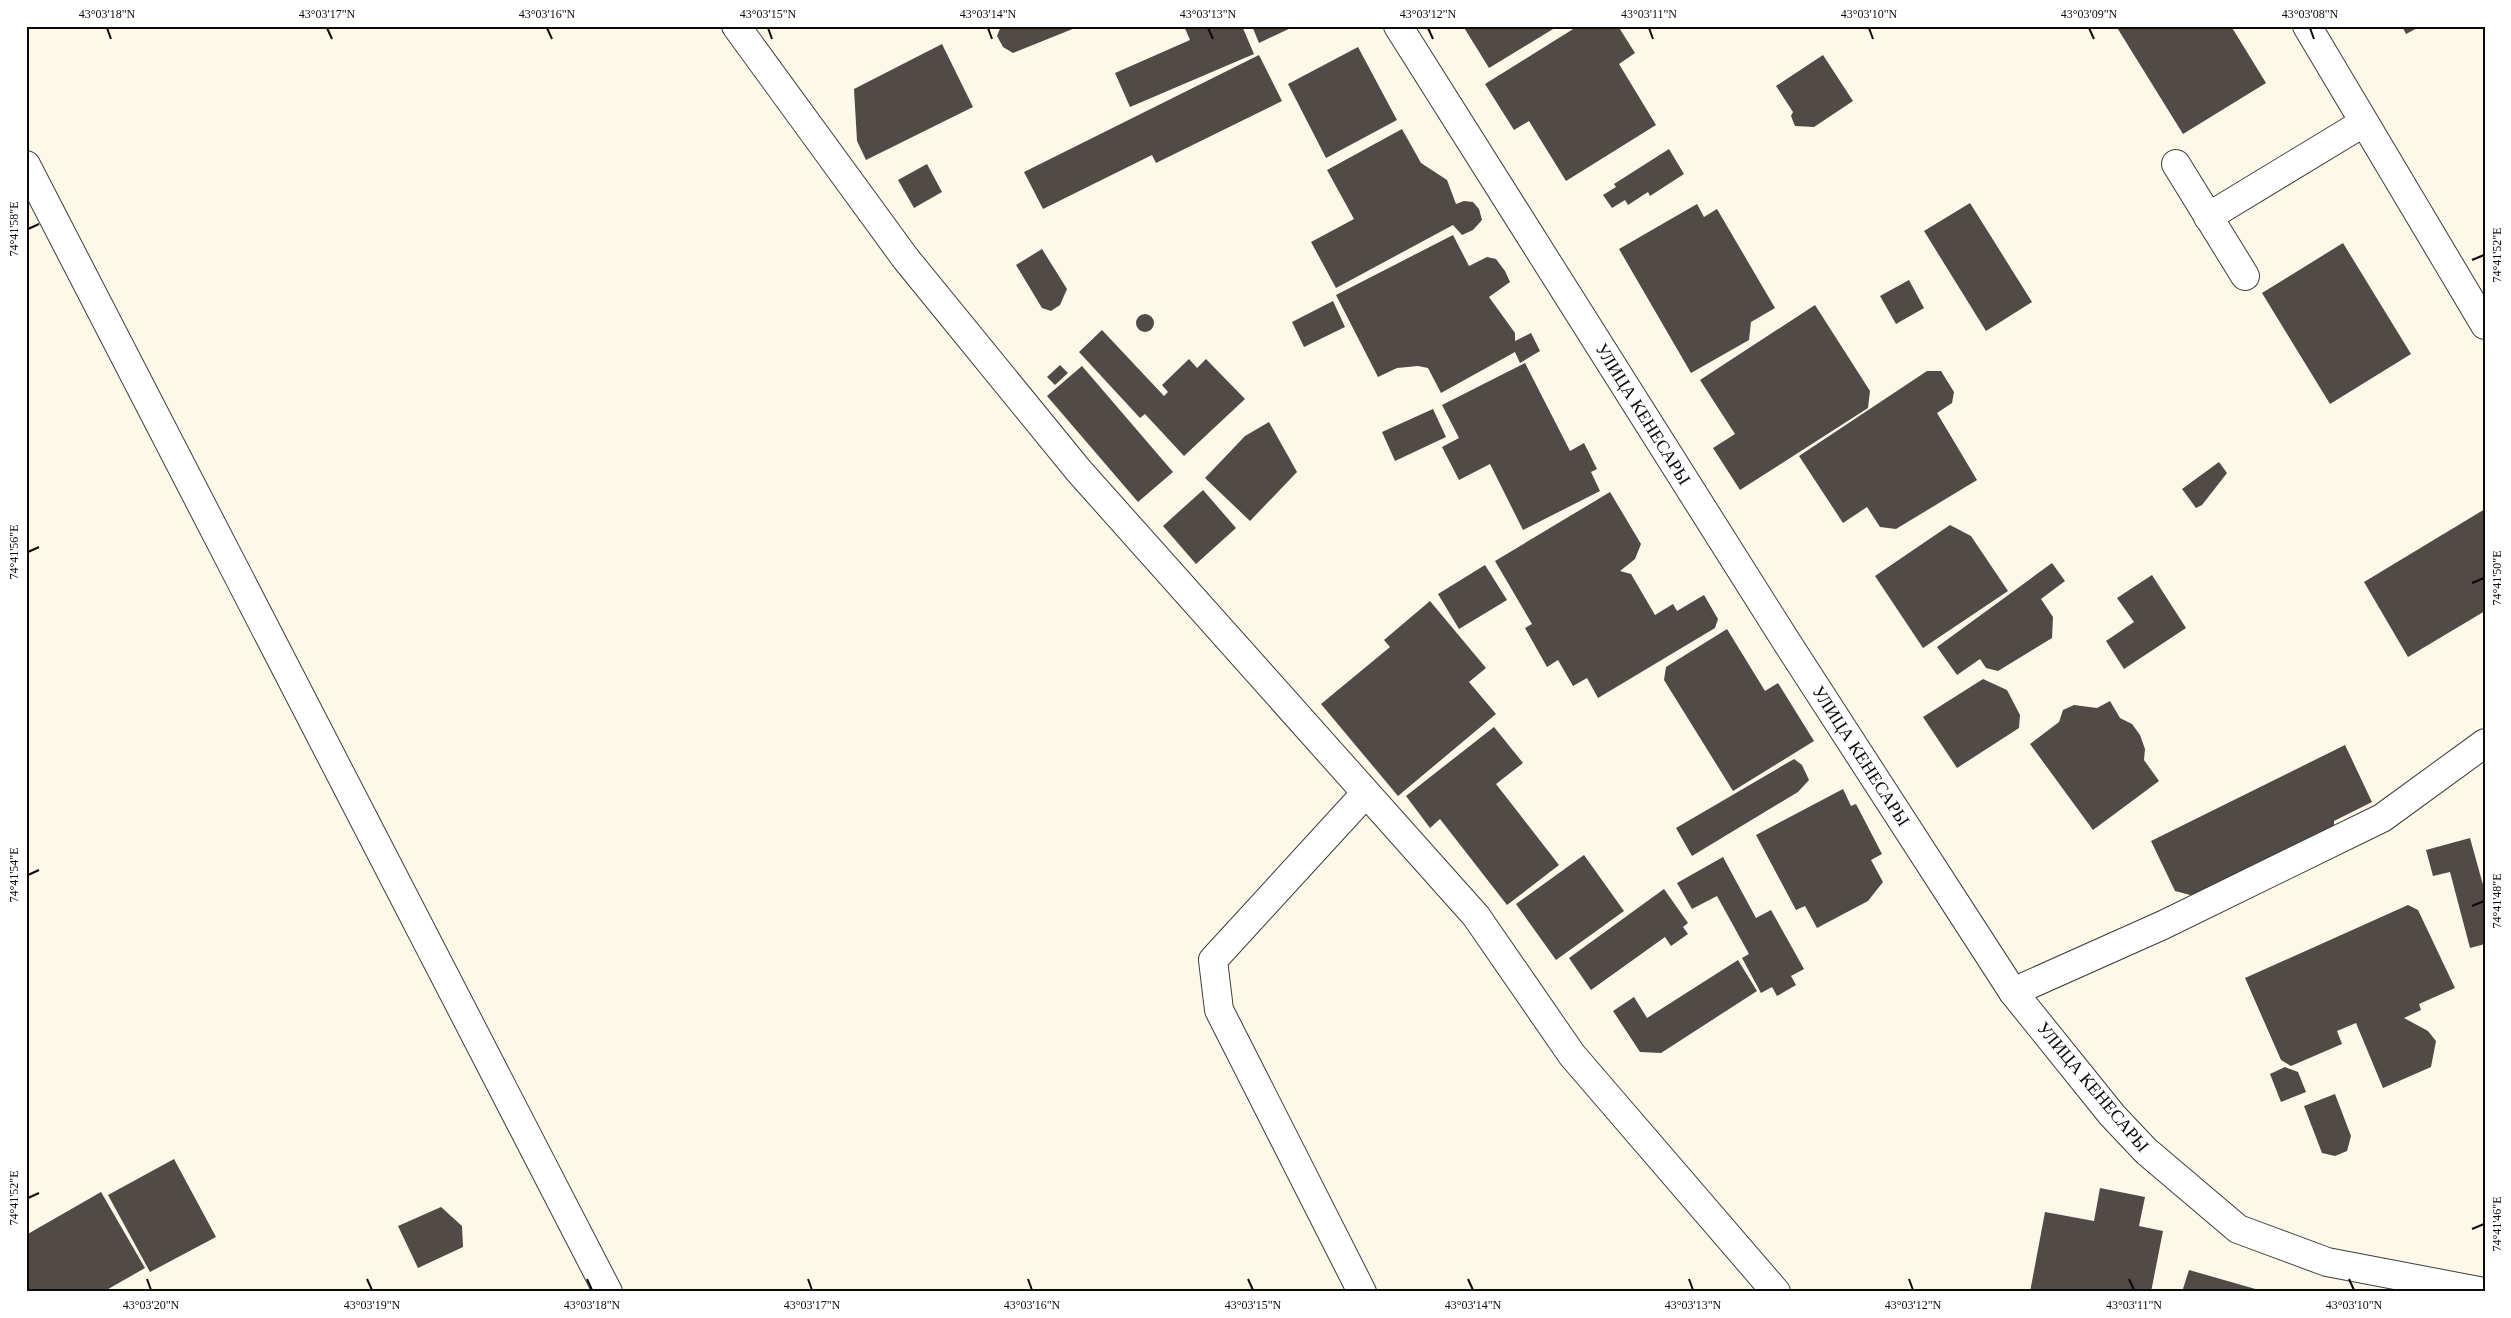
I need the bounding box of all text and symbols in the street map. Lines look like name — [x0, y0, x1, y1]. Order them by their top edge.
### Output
text: 43°03'18"N — [79, 7, 136, 21]
text: 43°03'17"N — [299, 7, 356, 21]
text: 43°03'16"N — [519, 7, 576, 21]
text: 43°03'15"N — [740, 7, 797, 21]
text: 43°03'14"N — [960, 7, 1017, 21]
text: 43°03'13"N — [1180, 7, 1237, 21]
text: 43°03'12"N — [1400, 7, 1457, 21]
text: 43°03'11"N — [1621, 7, 1677, 21]
text: 43°03'10"N — [1841, 7, 1898, 21]
text: 43°03'09"N — [2061, 7, 2118, 21]
text: 43°03'08"N — [2282, 7, 2339, 21]
text: 74°41'58"E — [7, 201, 21, 257]
text: 74°41'52"E — [2490, 227, 2504, 283]
street label: УЛИЦА КЕНЕСАРЫ — [1591, 339, 1695, 489]
text: 74°41'56"E — [7, 524, 21, 580]
text: 74°41'50"E — [2490, 550, 2504, 606]
street label: УЛИЦА КЕНЕСАРЫ — [1808, 682, 1914, 830]
text: 74°41'54"E — [7, 847, 21, 903]
text: 74°41'48"E — [2490, 873, 2504, 929]
street label: УЛИЦА КЕНЕСАРЫ — [2033, 1018, 2153, 1156]
text: 74°41'52"E — [7, 1170, 21, 1226]
text: 74°41'46"E — [2490, 1196, 2504, 1252]
text: 43°03'20"N — [123, 1298, 180, 1312]
text: 43°03'19"N — [344, 1298, 401, 1312]
text: 43°03'18"N — [564, 1298, 621, 1312]
text: 43°03'17"N — [784, 1298, 841, 1312]
text: 43°03'16"N — [1004, 1298, 1061, 1312]
text: 43°03'15"N — [1225, 1298, 1282, 1312]
text: 43°03'14"N — [1445, 1298, 1502, 1312]
text: 43°03'13"N — [1665, 1298, 1722, 1312]
text: 43°03'12"N — [1885, 1298, 1942, 1312]
text: 43°03'11"N — [2106, 1298, 2162, 1312]
text: 43°03'10"N — [2326, 1298, 2383, 1312]

